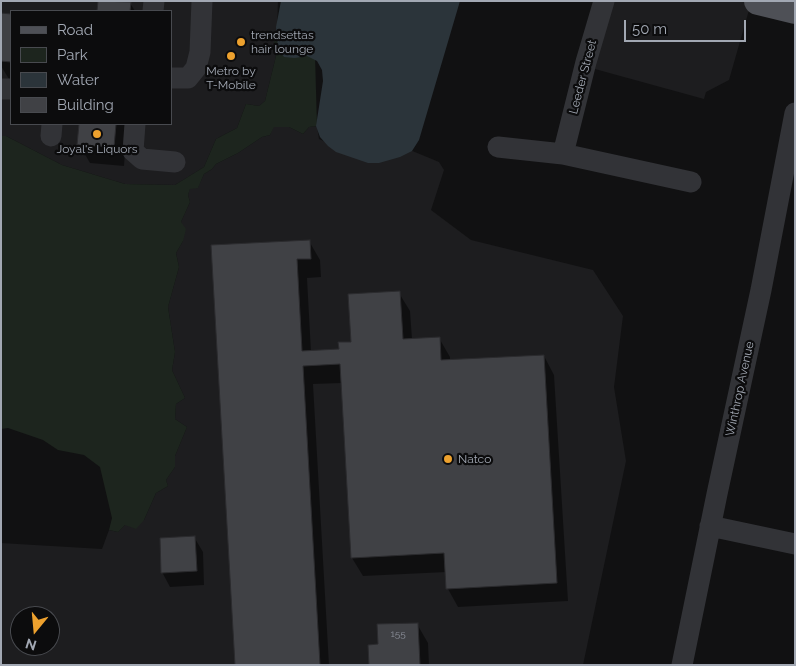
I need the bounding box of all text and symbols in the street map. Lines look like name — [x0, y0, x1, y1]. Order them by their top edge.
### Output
legend — [10, 10, 172, 125]
scale bar — [626, 10, 748, 42]
text: 50 m — [632, 20, 667, 38]
text: Road — [57, 21, 93, 39]
place label: trendsettas hair lounge — [251, 28, 314, 56]
marker: trendsettas hair lounge — [235, 36, 247, 48]
street label: Leeder Street — [566, 38, 600, 116]
text: Park — [57, 46, 88, 64]
marker: Metro by T-Mobile — [225, 50, 237, 62]
place label: Metro by T-Mobile — [206, 64, 256, 92]
text: Water — [57, 71, 99, 89]
text: Building — [57, 96, 114, 114]
marker: Joyal's Liquors — [91, 128, 103, 140]
place label: Joyal's Liquors — [57, 142, 137, 156]
street label: Winthrop Avenue — [723, 340, 757, 438]
place label: Natco — [458, 452, 491, 466]
marker: Natco — [442, 453, 454, 465]
north arrow — [10, 606, 60, 656]
house number: 155 — [390, 628, 406, 640]
text: N — [23, 635, 38, 654]

